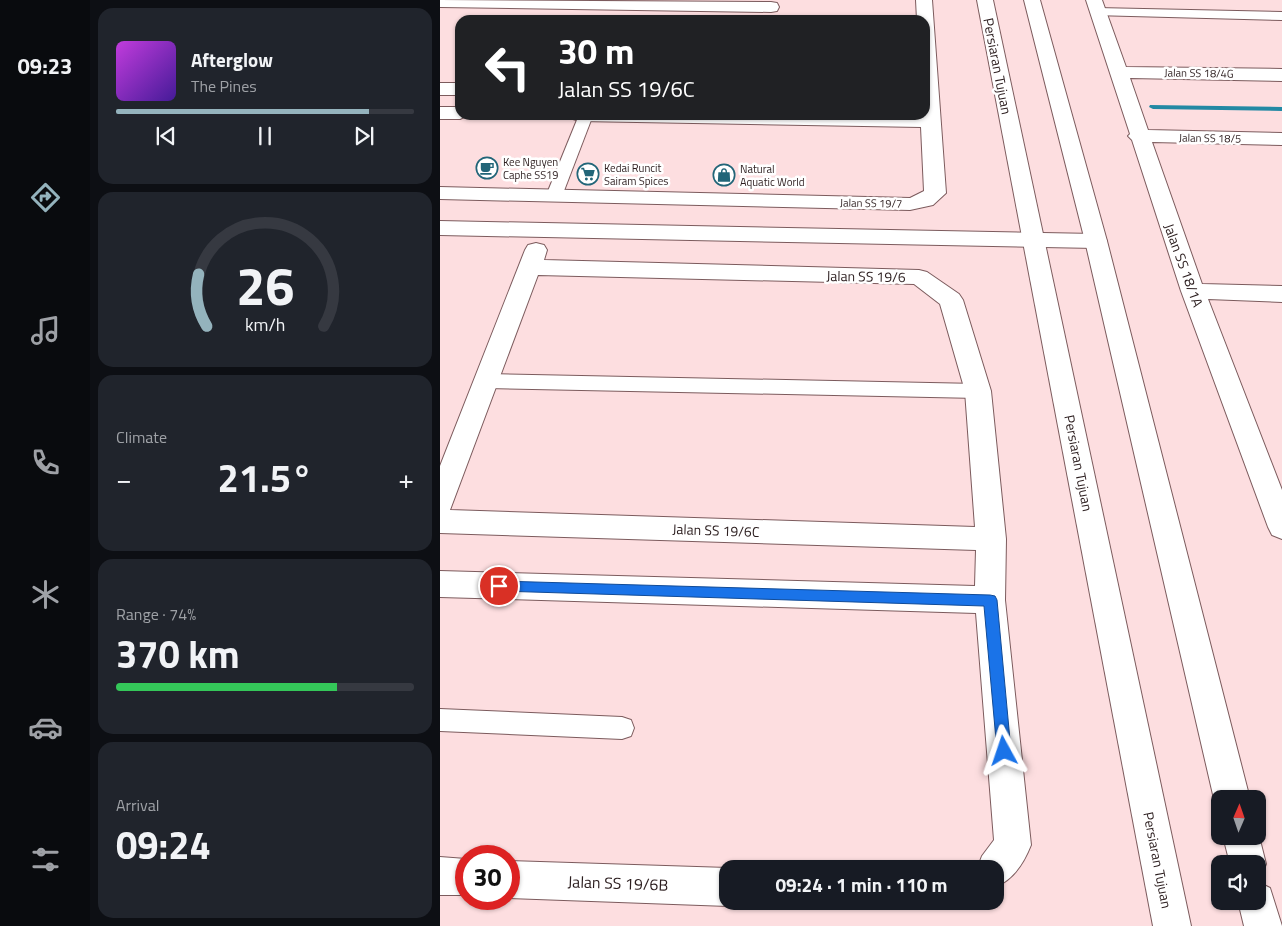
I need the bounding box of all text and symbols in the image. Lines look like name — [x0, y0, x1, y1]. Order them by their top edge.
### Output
street label: Persiaran Tujuan — [978, 16, 1018, 116]
text: 30 m — [558, 24, 634, 78]
icon: left — [475, 35, 540, 100]
text: Afterglow — [191, 45, 273, 74]
text: 09:23 — [18, 49, 72, 83]
street label: Jalan SS 18/4G — [1164, 64, 1234, 82]
text: Jalan SS 19/6C — [558, 72, 695, 106]
text: The Pines — [191, 74, 257, 98]
icon: previous — [152, 122, 180, 150]
icon: pause — [251, 122, 279, 150]
icon: next — [350, 122, 378, 150]
street label: Jalan SS 18/5 — [1179, 129, 1241, 147]
place label: Kee Nguyen Caphe SS19 — [503, 154, 558, 183]
cafe icon: Kee Nguyen Caphe SS19 — [475, 156, 499, 180]
place label: Kedai Runcit Sairam Spices — [604, 160, 668, 189]
place label: Natural Aquatic World — [740, 161, 805, 190]
supermarket icon: Kedai Runcit Sairam Spices — [576, 162, 600, 186]
shop icon: Natural Aquatic World — [712, 163, 736, 187]
icon: directions — [28, 180, 63, 215]
street label: Jalan SS 19/7 — [840, 194, 902, 212]
street label: Jalan SS 18/1A — [1159, 220, 1209, 310]
text: 26 — [236, 246, 294, 325]
street label: Jalan SS 19/6 — [826, 265, 906, 287]
text: km/h — [245, 311, 285, 338]
icon: music — [28, 313, 63, 348]
street label: Persiaran Tujuan — [1059, 413, 1099, 513]
text: Climate — [116, 425, 167, 449]
icon: phone — [28, 445, 63, 480]
text: 21.5° — [218, 449, 312, 507]
text: − — [116, 457, 132, 500]
text: + — [398, 457, 414, 500]
street label: Jalan SS 19/6C — [672, 518, 760, 542]
pin — [478, 565, 520, 607]
icon: arrive — [485, 572, 513, 600]
icon: climate — [28, 577, 63, 612]
text: Range · 74% — [116, 602, 196, 626]
text: 370 km — [116, 625, 240, 683]
icon: car — [28, 710, 63, 745]
position arrow — [977, 724, 1029, 776]
north arrow — [1211, 790, 1266, 845]
map controls — [1211, 790, 1266, 910]
text: Arrival — [116, 793, 159, 817]
street label: Persiaran Tujuan — [1138, 810, 1178, 910]
text: 09:24 — [116, 816, 211, 874]
icon: filters — [28, 842, 63, 877]
speed limit sign: 30 — [455, 845, 520, 910]
button: sound — [1211, 855, 1266, 910]
street label: Jalan SS 19/6B — [567, 869, 669, 897]
text: 09:24 · 1 min · 110 m — [775, 870, 948, 899]

